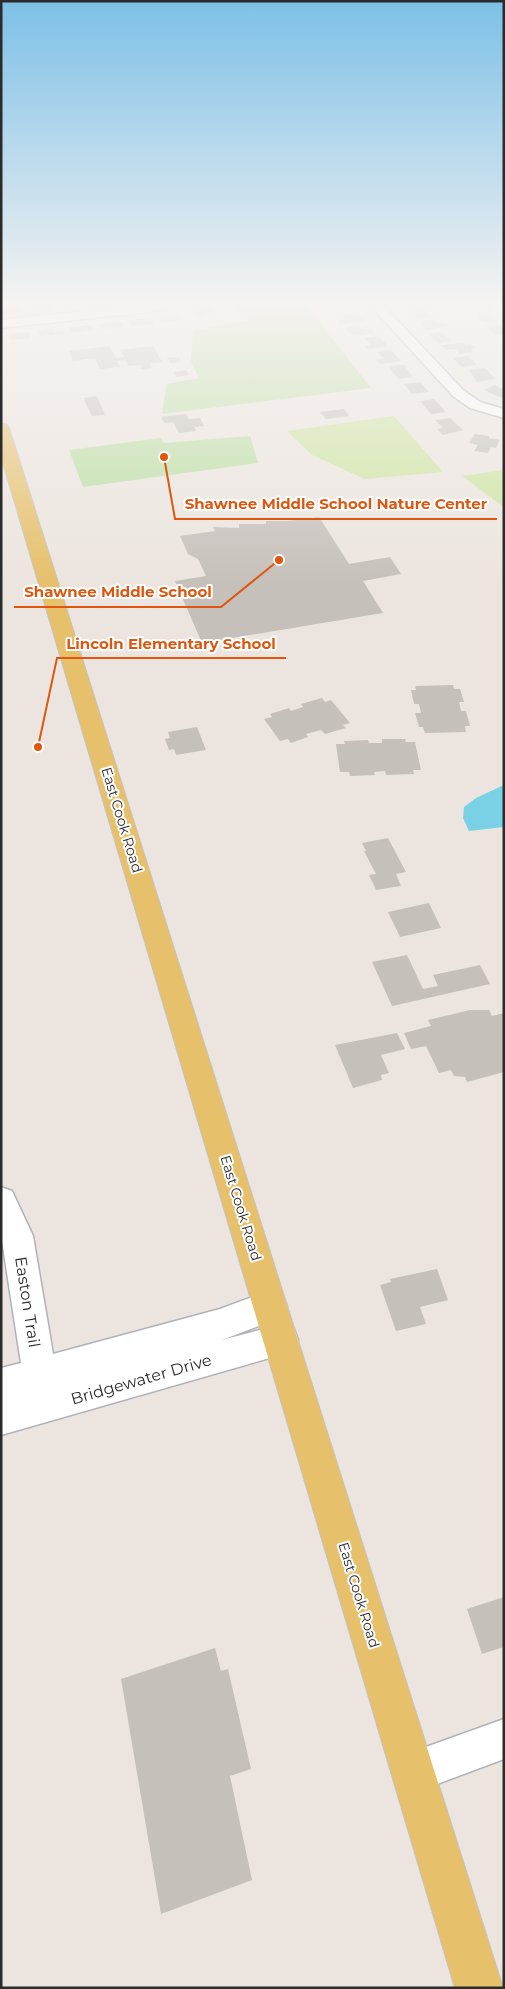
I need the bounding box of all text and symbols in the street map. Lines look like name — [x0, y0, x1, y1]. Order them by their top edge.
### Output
callout: Shawnee Middle School Nature Center — [175, 489, 497, 519]
text: Shawnee Middle School Nature Center — [185, 494, 488, 513]
callout: Shawnee Middle School — [14, 577, 221, 607]
text: Shawnee Middle School — [24, 582, 212, 601]
callout: Lincoln Elementary School — [57, 628, 286, 658]
text: Lincoln Elementary School — [66, 634, 276, 653]
street label: East Cook Road — [97, 765, 147, 875]
street label: East Cook Road — [216, 1153, 266, 1263]
street label: Easton Trail — [11, 1255, 44, 1349]
street label: Bridgewater Drive — [69, 1350, 214, 1409]
street label: East Cook Road — [334, 1540, 384, 1650]

